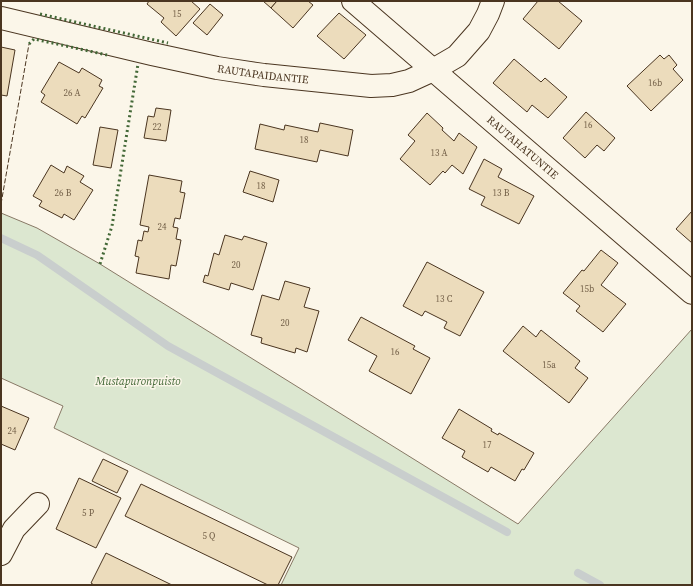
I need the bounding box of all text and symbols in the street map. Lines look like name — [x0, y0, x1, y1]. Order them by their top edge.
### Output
house number: 15 — [172, 8, 182, 20]
street label: RAUTAPAIDANTIE — [216, 61, 310, 87]
house number: 16b — [648, 77, 662, 89]
house number: 26 A — [63, 87, 81, 99]
street label: RAUTAHATUNTIE — [484, 112, 562, 182]
house number: 16 — [583, 119, 593, 131]
house number: 22 — [152, 121, 162, 133]
house number: 18 — [299, 134, 309, 146]
house number: 13 A — [430, 147, 448, 159]
house number: 18 — [256, 180, 266, 192]
house number: 26 B — [55, 187, 72, 199]
house number: 13 B — [493, 187, 510, 199]
house number: 24 — [157, 221, 167, 233]
house number: 20 — [231, 259, 241, 271]
house number: 15b — [580, 283, 594, 295]
house number: 13 C — [436, 293, 453, 305]
house number: 20 — [280, 317, 290, 329]
house number: 16 — [390, 346, 400, 358]
house number: 15a — [542, 359, 556, 371]
park label: Mustapuronpuisto — [94, 374, 181, 389]
house number: 24 — [7, 425, 17, 437]
house number: 17 — [482, 439, 492, 451]
house number: 5 P — [82, 507, 95, 519]
house number: 5 Q — [203, 530, 215, 542]

